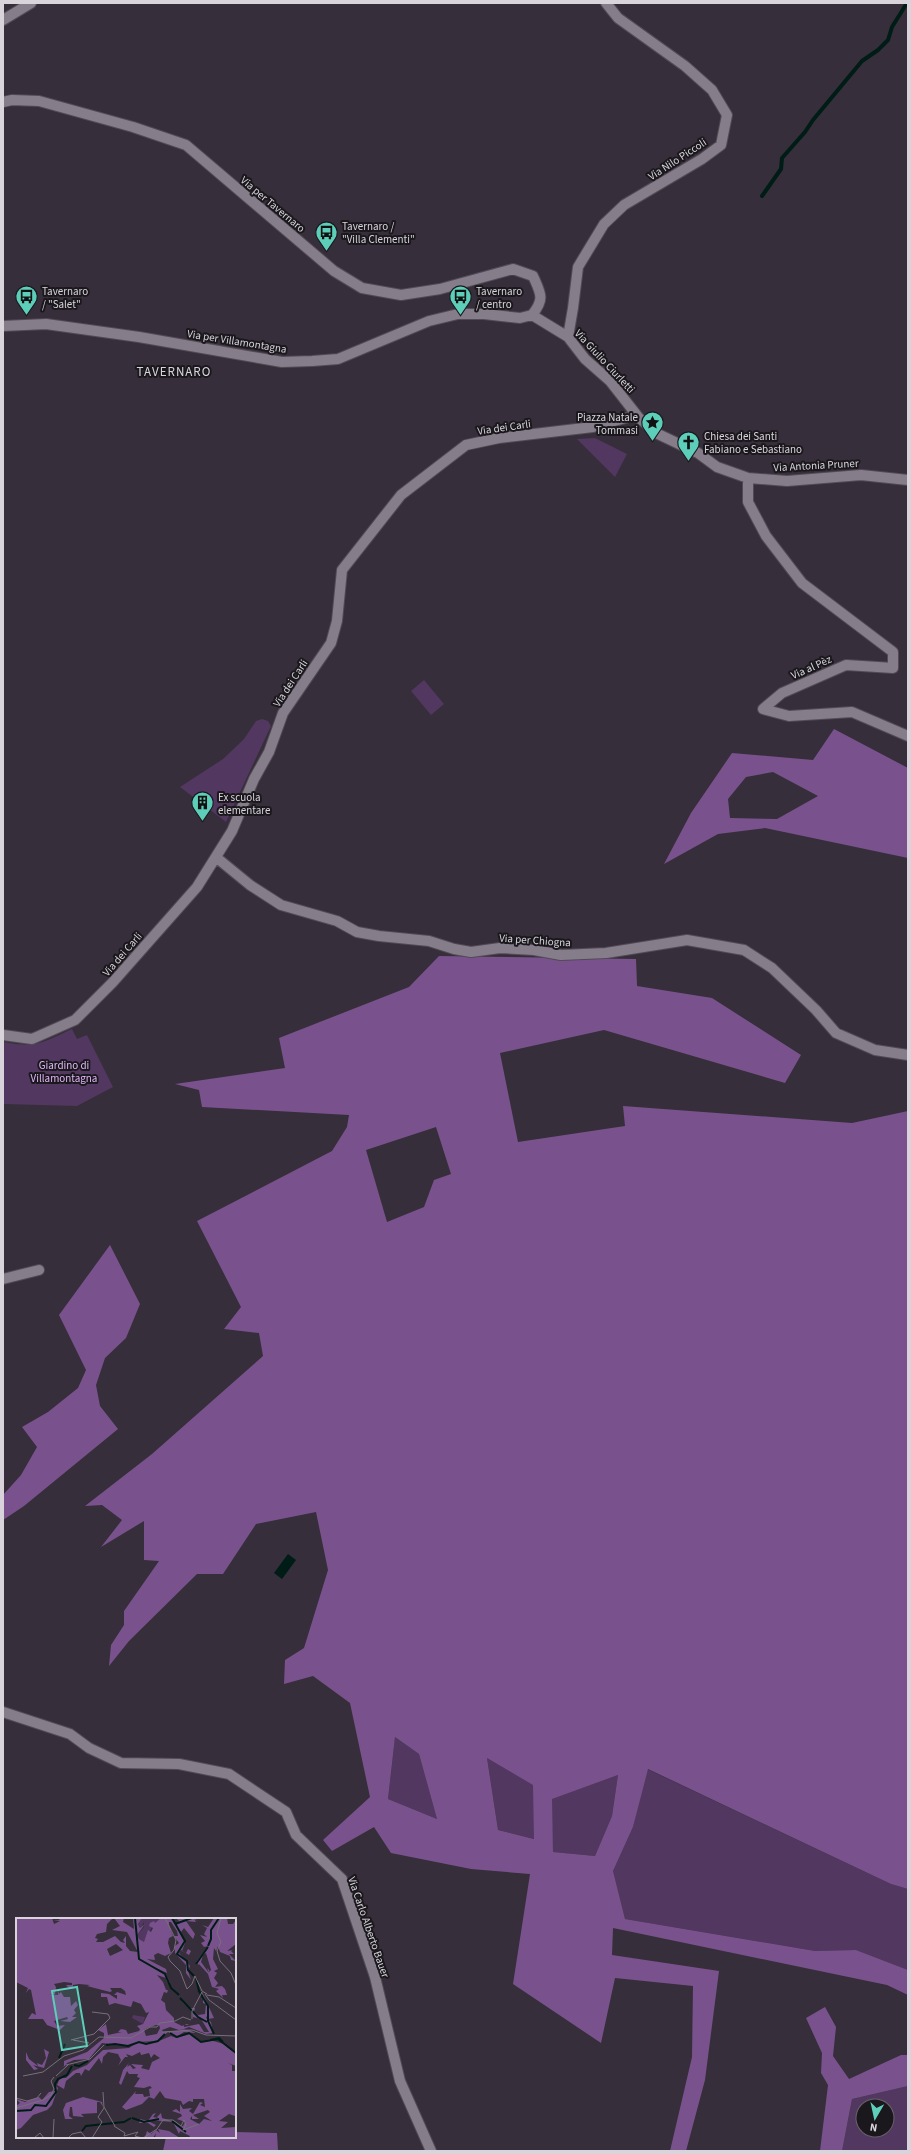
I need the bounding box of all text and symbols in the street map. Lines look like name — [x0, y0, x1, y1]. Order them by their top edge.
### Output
street label: Via Nilo Piccoli — [645, 135, 709, 184]
street label: Via per Tavernaro — [237, 173, 308, 236]
bus stop icon: Tavernaro / "Villa Clementi" — [313, 219, 339, 252]
place label: Tavernaro / "Villa Clementi" — [342, 219, 415, 247]
bus stop icon: Tavernaro / "Salet" — [13, 284, 39, 317]
place label: Tavernaro / "Salet" — [42, 284, 88, 312]
bus stop icon: Tavernaro / centro — [447, 284, 473, 317]
place label: Tavernaro / centro — [476, 284, 522, 312]
street label: Via per Villamontagna — [186, 326, 288, 357]
street label: Via Giulio Ciurletti — [571, 326, 638, 396]
district label: TAVERNARO — [137, 363, 211, 381]
place label: Piazza Natale Tommasi — [577, 410, 639, 438]
place icon: Piazza Natale Tommasi — [640, 410, 666, 443]
street label: Via dei Carli — [476, 416, 532, 439]
church icon: Chiesa dei Santi Fabiano e Sebastiano — [675, 429, 701, 462]
place label: Chiesa dei Santi Fabiano e Sebastiano — [704, 429, 802, 457]
street label: Via Antonia Pruner — [773, 456, 859, 475]
street label: Via al Pèz — [789, 652, 834, 683]
street label: Via dei Carli — [269, 657, 311, 710]
building icon: Ex scuola elementare — [189, 790, 215, 823]
place label: Ex scuola elementare — [218, 790, 271, 818]
street label: Via dei Carli — [99, 929, 146, 980]
street label: Via per Chiogna — [499, 931, 571, 950]
park label: Giardino di Villamontagna — [31, 1058, 97, 1086]
street label: Via Carlo Alberto Bauer — [344, 1875, 393, 1980]
inset map — [16, 1918, 236, 2138]
north arrow — [855, 2098, 895, 2138]
text: N — [869, 2119, 878, 2135]

